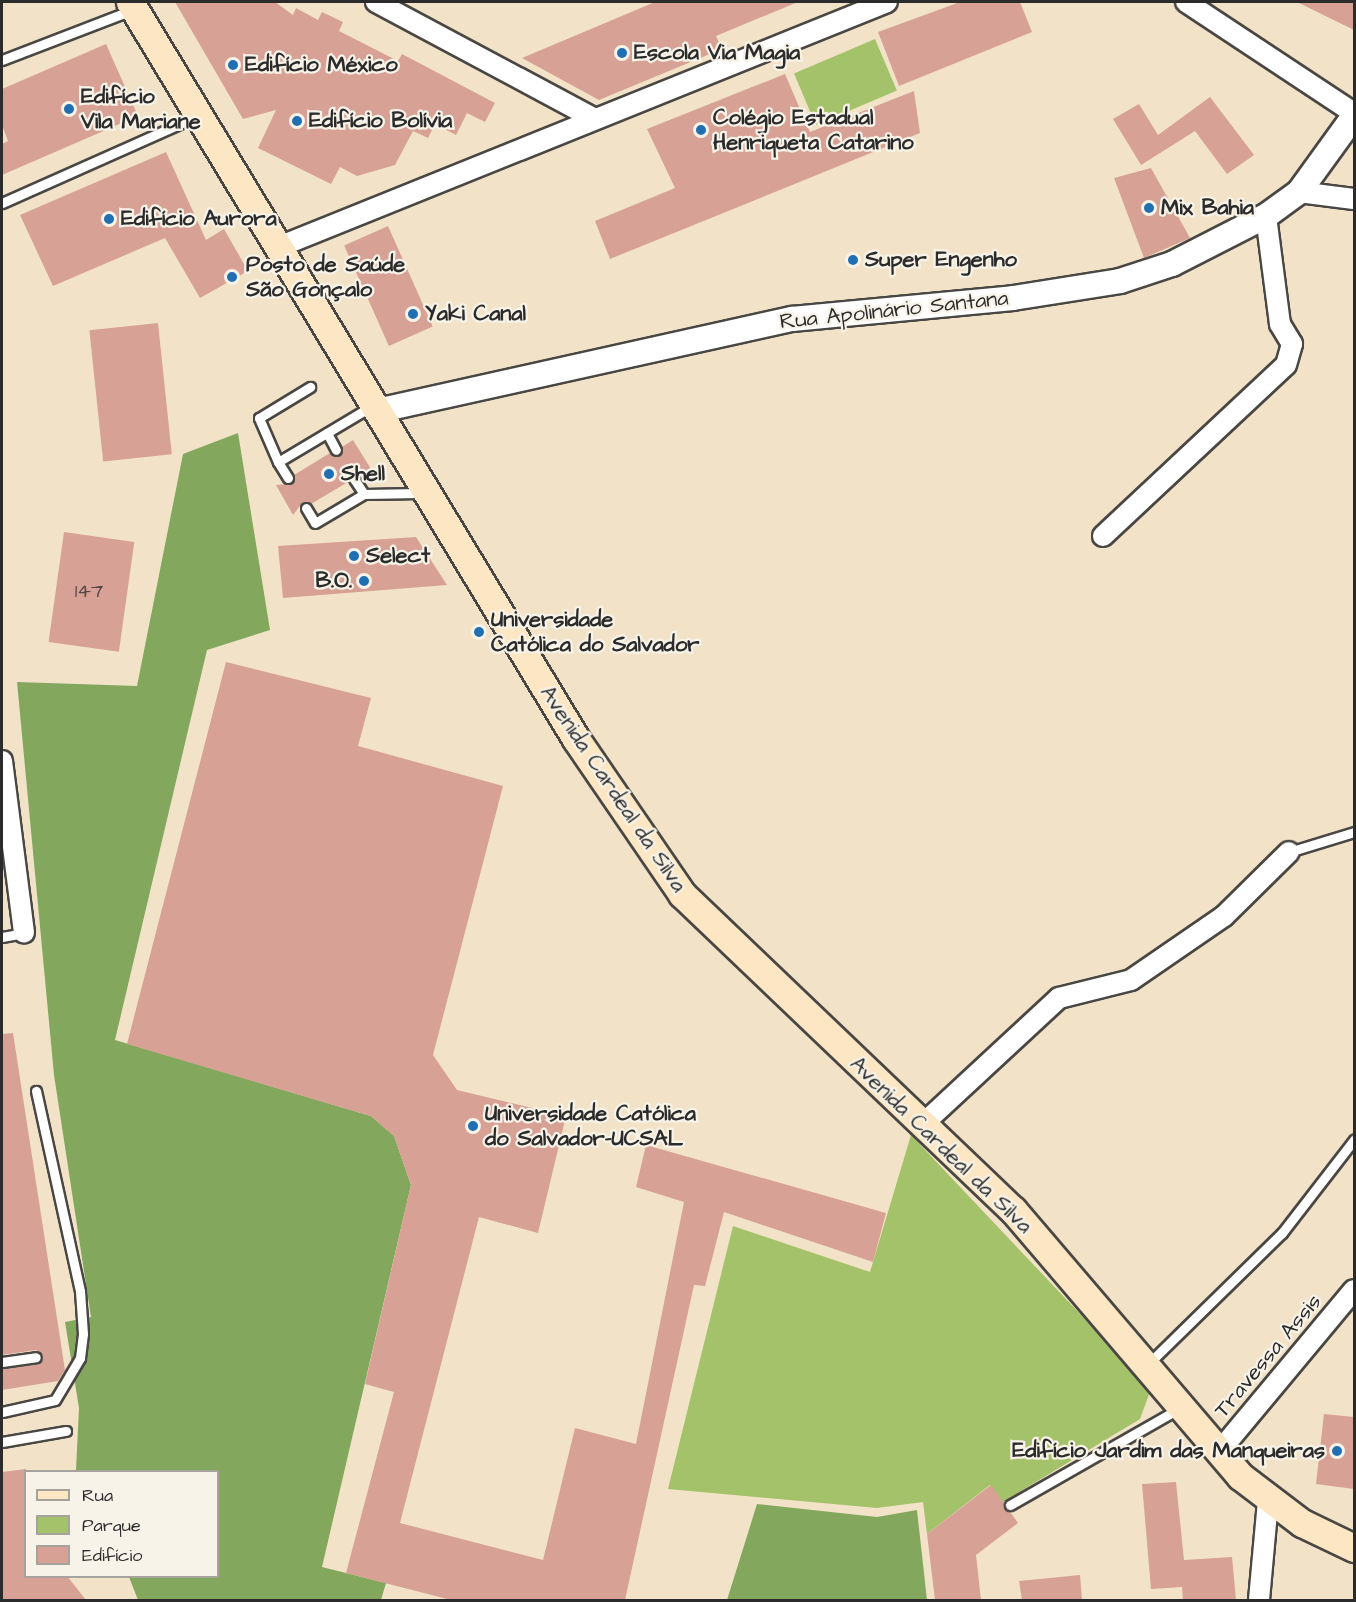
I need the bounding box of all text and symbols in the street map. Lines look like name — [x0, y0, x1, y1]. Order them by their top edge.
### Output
place label: Escola Via Magia — [634, 40, 800, 66]
marker: Escola Via Magia — [615, 46, 629, 60]
place label: Edifício México — [245, 52, 398, 78]
marker: Edifício México — [226, 58, 240, 72]
place label: Edifício Vila Mariane — [81, 83, 201, 134]
marker: Edifício Vila Mariane — [62, 102, 76, 116]
place label: Colégio Estadual Henriqueta Catarino — [713, 104, 914, 156]
place label: Edifício Bolívia — [309, 108, 452, 134]
marker: Edifício Bolívia — [290, 114, 304, 128]
marker: Colégio Estadual Henriqueta Catarino — [694, 123, 708, 137]
place label: Mix Bahia — [1161, 195, 1254, 221]
marker: Mix Bahia — [1142, 201, 1156, 215]
place label: Edifício Aurora — [121, 206, 277, 232]
marker: Edifício Aurora — [102, 212, 116, 226]
place label: Super Engenho — [865, 247, 1017, 273]
place label: Posto de Saúde São Gonçalo — [246, 251, 405, 302]
marker: Super Engenho — [846, 253, 860, 267]
marker: Posto de Saúde São Gonçalo — [223, 268, 241, 286]
street label: Rua Apolinário Santana — [778, 285, 1010, 335]
place label: Yaki Canal — [425, 301, 526, 327]
marker: Yaki Canal — [406, 307, 420, 321]
place label: Shell — [341, 461, 385, 487]
marker: Shell — [322, 467, 336, 481]
place label: Select — [366, 543, 430, 569]
marker: Select — [347, 549, 361, 563]
place label: B.O. — [315, 568, 352, 594]
marker: B.O. — [357, 574, 371, 588]
house number: 147 — [75, 579, 103, 603]
place label: Universidade Católica do Salvador — [491, 606, 699, 658]
marker: Universidade Católica do Salvador — [472, 625, 486, 639]
street label: Avenida Cardeal da Silva — [534, 681, 692, 897]
street label: Avenida Cardeal da Silva — [844, 1051, 1038, 1239]
place label: Universidade Católica do Salvador-UCSAL — [485, 1100, 696, 1152]
marker: Universidade Católica do Salvador-UCSAL — [466, 1119, 480, 1133]
street label: Travessa Assis — [1209, 1289, 1327, 1423]
place label: Edifício Jardim das Manqueiras — [1012, 1438, 1325, 1464]
marker: Edifício Jardim das Manqueiras — [1330, 1444, 1344, 1458]
legend — [24, 1470, 219, 1578]
text: Rua — [82, 1483, 113, 1508]
text: Parque — [82, 1513, 141, 1538]
text: Edifício — [82, 1543, 142, 1568]

